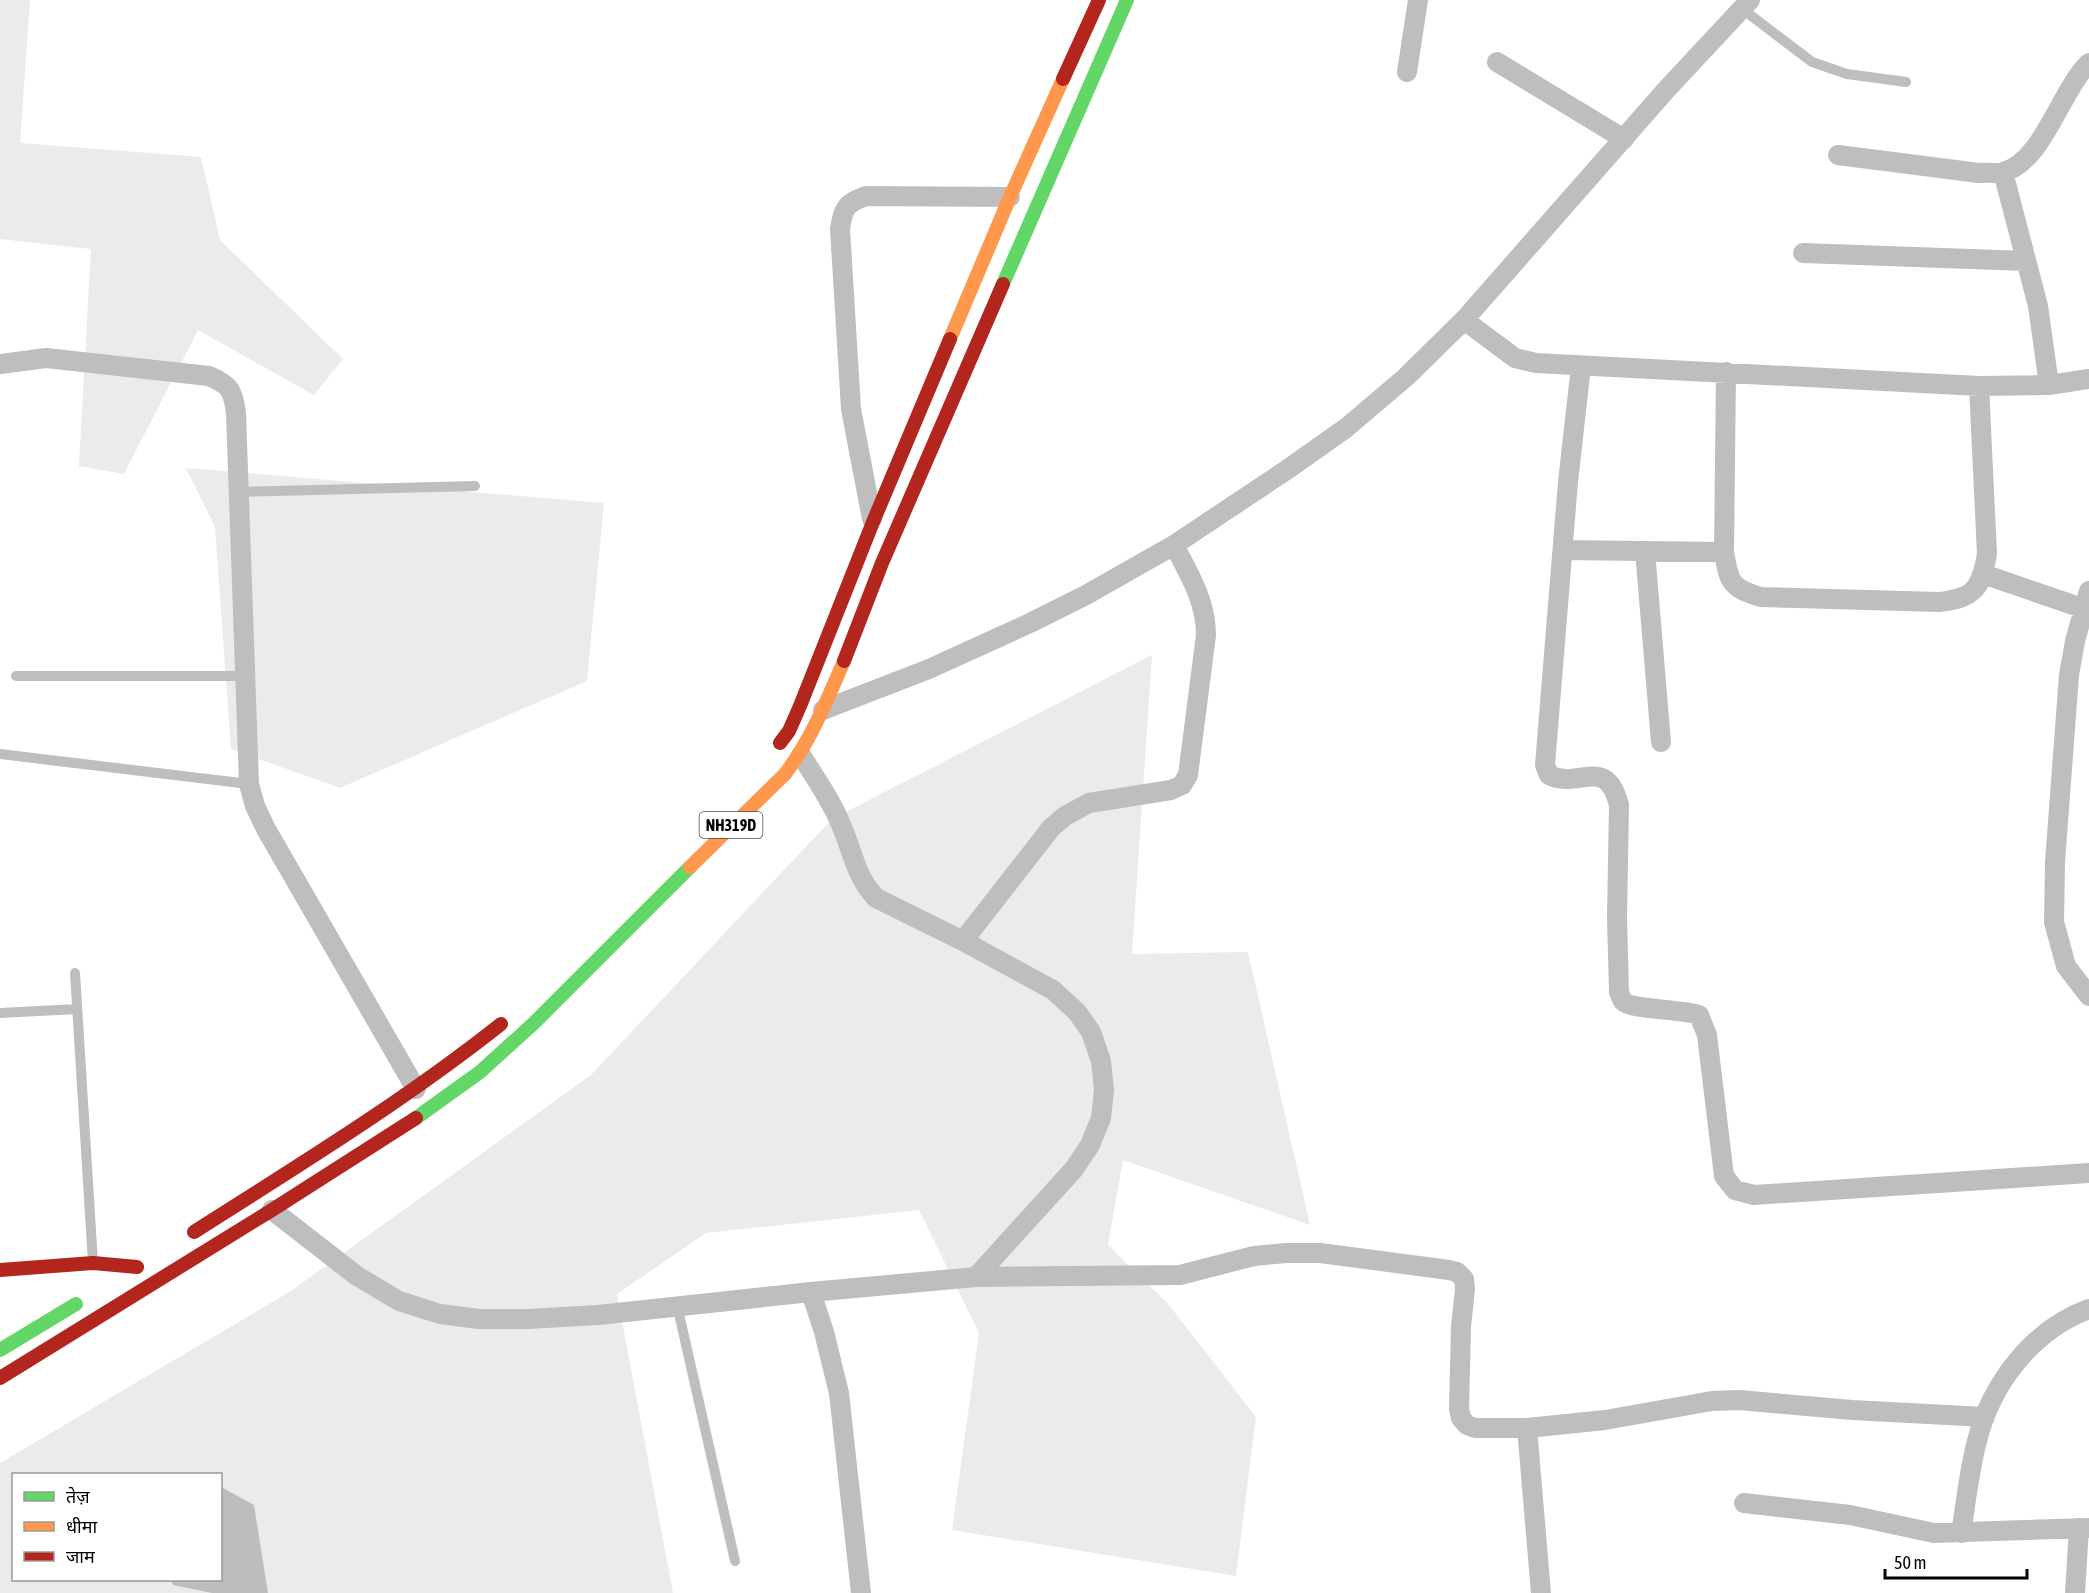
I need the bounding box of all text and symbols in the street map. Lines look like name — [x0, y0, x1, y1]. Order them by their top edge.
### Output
road number: NH319D — [700, 812, 762, 838]
legend — [12, 1473, 222, 1581]
text: तेज़ — [66, 1486, 90, 1507]
text: धीमा — [66, 1516, 97, 1537]
scale bar — [1885, 1542, 2028, 1580]
text: जाम — [66, 1546, 96, 1567]
text: 50 m — [1894, 1552, 1926, 1573]

